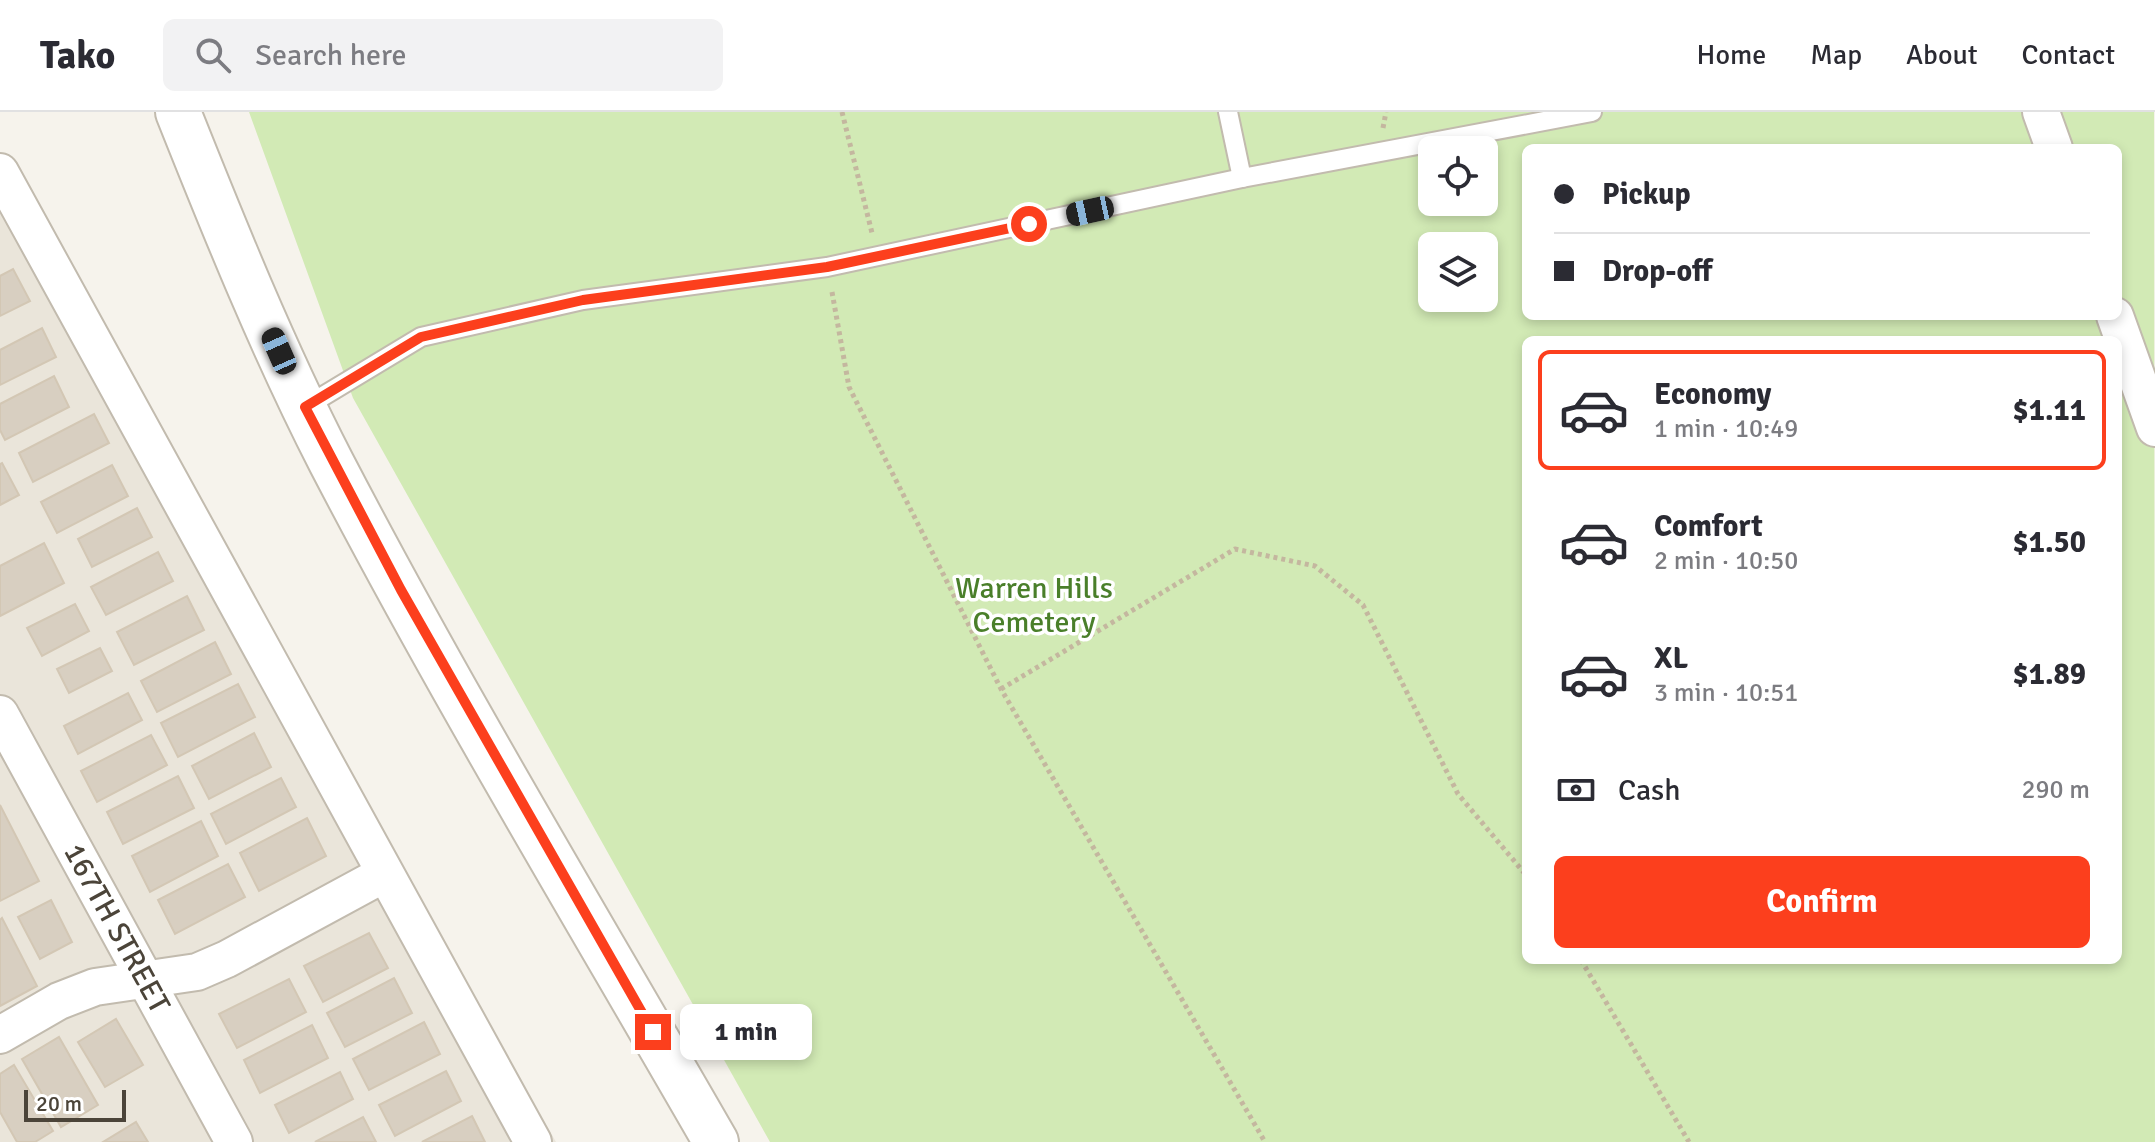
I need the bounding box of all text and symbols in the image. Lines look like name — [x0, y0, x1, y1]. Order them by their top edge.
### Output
search box — [163, 19, 723, 91]
text: Tako — [40, 32, 115, 79]
icon: search — [191, 33, 235, 77]
text: Search here — [255, 37, 407, 74]
text: Home — [1697, 38, 1766, 72]
text: Map — [1810, 38, 1862, 72]
text: About — [1906, 38, 1978, 72]
text: Contact — [2022, 38, 2115, 72]
map controls — [1418, 136, 1498, 312]
button: locate — [1418, 136, 1498, 216]
text: Pickup — [1602, 176, 1691, 213]
car — [1064, 194, 1116, 228]
route start — [1011, 206, 1047, 242]
button: layers — [1418, 232, 1498, 312]
text: Drop-off — [1602, 253, 1712, 290]
car — [258, 324, 300, 378]
icon: car — [1558, 374, 1630, 446]
text: Economy — [1654, 376, 1771, 413]
text: $1.11 — [2013, 392, 2086, 429]
text: 1 min · 10:49 — [1654, 413, 1798, 445]
icon: car — [1558, 506, 1630, 578]
text: Comfort — [1654, 508, 1763, 545]
text: $1.50 — [2013, 524, 2086, 561]
text: 2 min · 10:50 — [1654, 545, 1798, 577]
park label: Warren Hills Cemetery — [955, 570, 1113, 641]
icon: car — [1558, 638, 1630, 710]
text: XL — [1654, 640, 1688, 677]
text: $1.89 — [2013, 656, 2086, 693]
text: 3 min · 10:51 — [1654, 677, 1798, 709]
icon: cash — [1554, 768, 1598, 812]
text: Cash — [1618, 772, 1681, 809]
text: 290 m — [2021, 774, 2090, 806]
street label: 167TH STREET — [55, 837, 178, 1020]
button: Confirm — [1554, 856, 2090, 948]
callout: 1 min — [681, 1004, 813, 1060]
route end — [635, 1014, 671, 1050]
text: 1 min — [715, 1016, 777, 1048]
scale bar — [24, 1086, 126, 1122]
text: 20 m — [36, 1090, 82, 1117]

